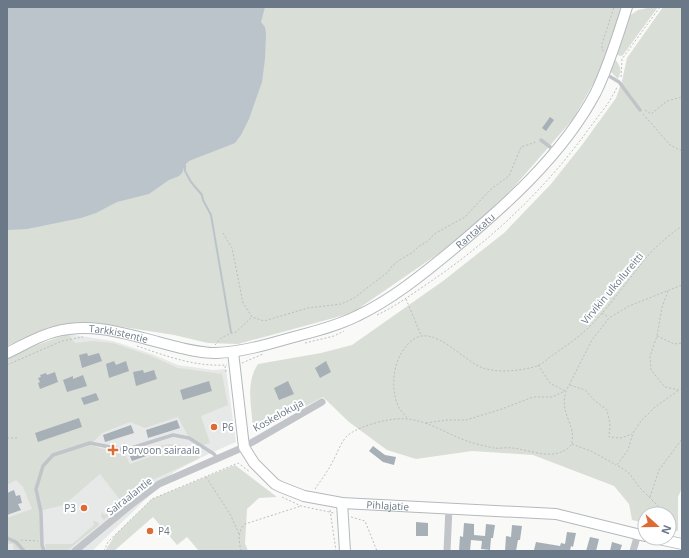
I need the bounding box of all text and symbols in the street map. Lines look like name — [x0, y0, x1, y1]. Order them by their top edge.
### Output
street label: Rantakatu — [452, 210, 498, 252]
street label: Virvikin ulkoilureitti — [578, 249, 646, 327]
street label: Tarkkistentie — [89, 321, 150, 346]
street label: Koskelokuja — [250, 395, 306, 435]
place label: P6 — [222, 420, 234, 434]
marker: P6 — [209, 422, 219, 432]
place label: Porvoon sairaala — [122, 443, 200, 457]
marker: Porvoon sairaala — [107, 444, 119, 456]
street label: Sairaalantie — [103, 473, 155, 518]
street label: Pihlajatie — [366, 497, 410, 513]
place label: P3 — [64, 501, 76, 515]
marker: P3 — [79, 503, 89, 513]
north arrow — [637, 506, 677, 546]
text: N — [658, 523, 675, 537]
place label: P4 — [158, 524, 170, 538]
marker: P4 — [145, 526, 155, 536]

